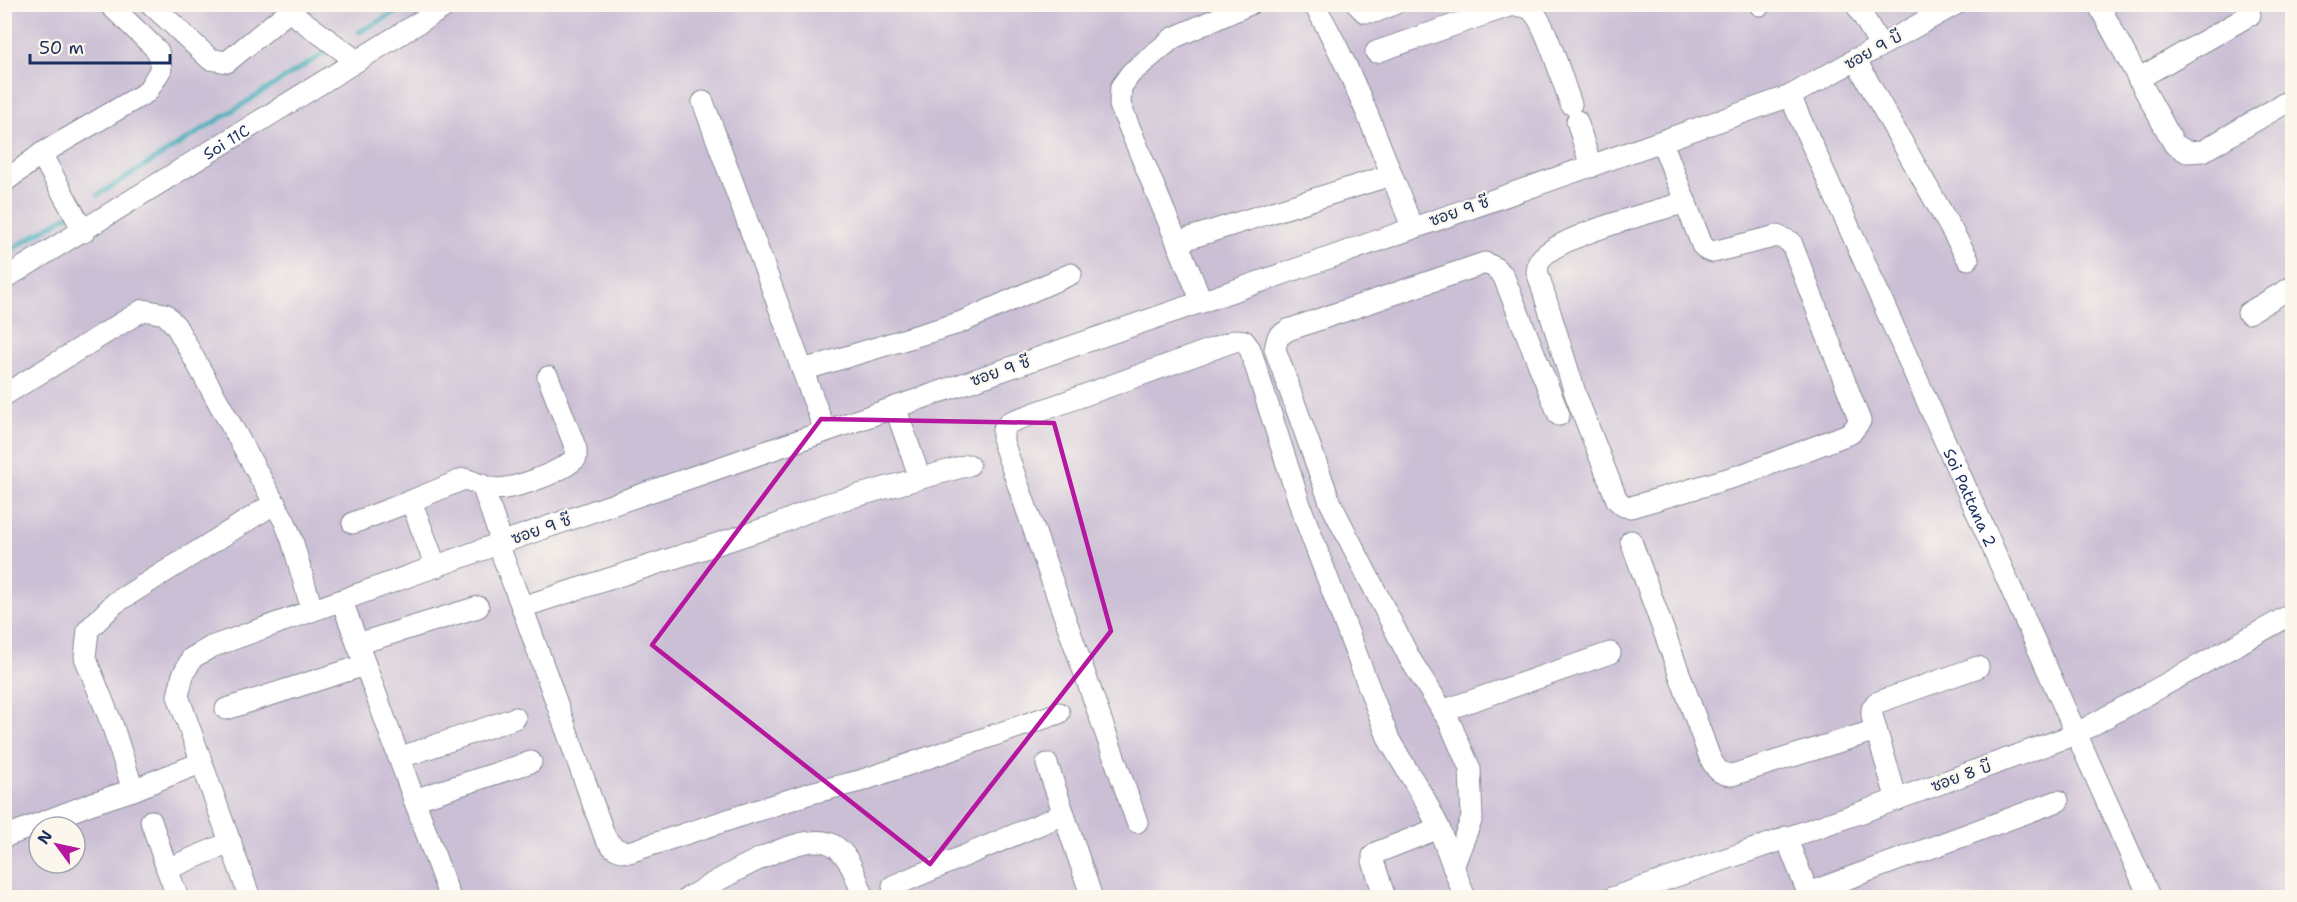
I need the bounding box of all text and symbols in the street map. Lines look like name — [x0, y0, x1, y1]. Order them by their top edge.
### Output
street label: ซอย 9 บี — [1840, 26, 1906, 74]
scale bar — [30, 27, 170, 65]
text: 50 m — [39, 36, 84, 60]
street label: Soi 11C — [199, 119, 253, 164]
street label: ซอย 9 ซี — [1426, 191, 1492, 231]
street label: ซอย 9 ซี — [967, 351, 1033, 391]
street label: Soi Pattana 2 — [1939, 445, 2001, 550]
street label: ซอย 9 ซี — [508, 509, 574, 549]
street label: ซอย 8 บี — [1928, 755, 1994, 797]
north arrow — [27, 815, 87, 875]
text: N — [33, 826, 57, 848]

